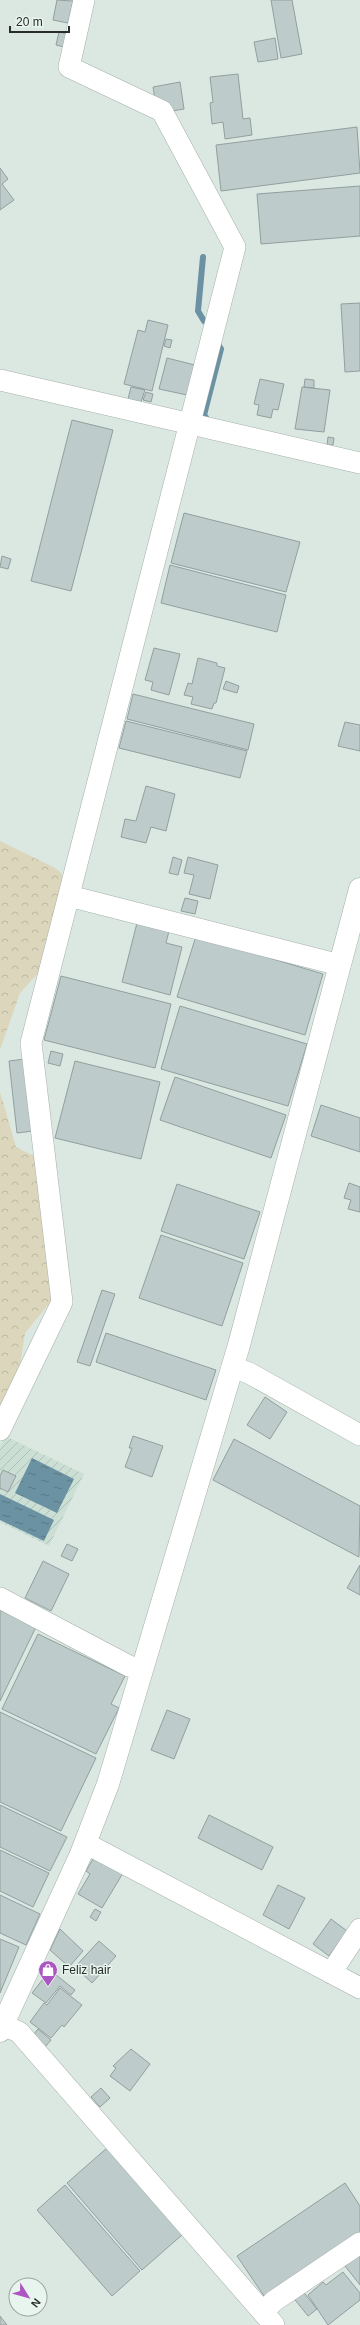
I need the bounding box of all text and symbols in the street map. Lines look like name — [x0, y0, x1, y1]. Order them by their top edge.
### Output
scale bar — [10, 8, 69, 34]
text: 20 m — [16, 15, 43, 29]
shop icon: Feliz hair — [37, 1959, 59, 1987]
place label: Feliz hair — [62, 1963, 111, 1977]
north arrow — [8, 2277, 48, 2317]
text: N — [29, 2296, 43, 2310]

